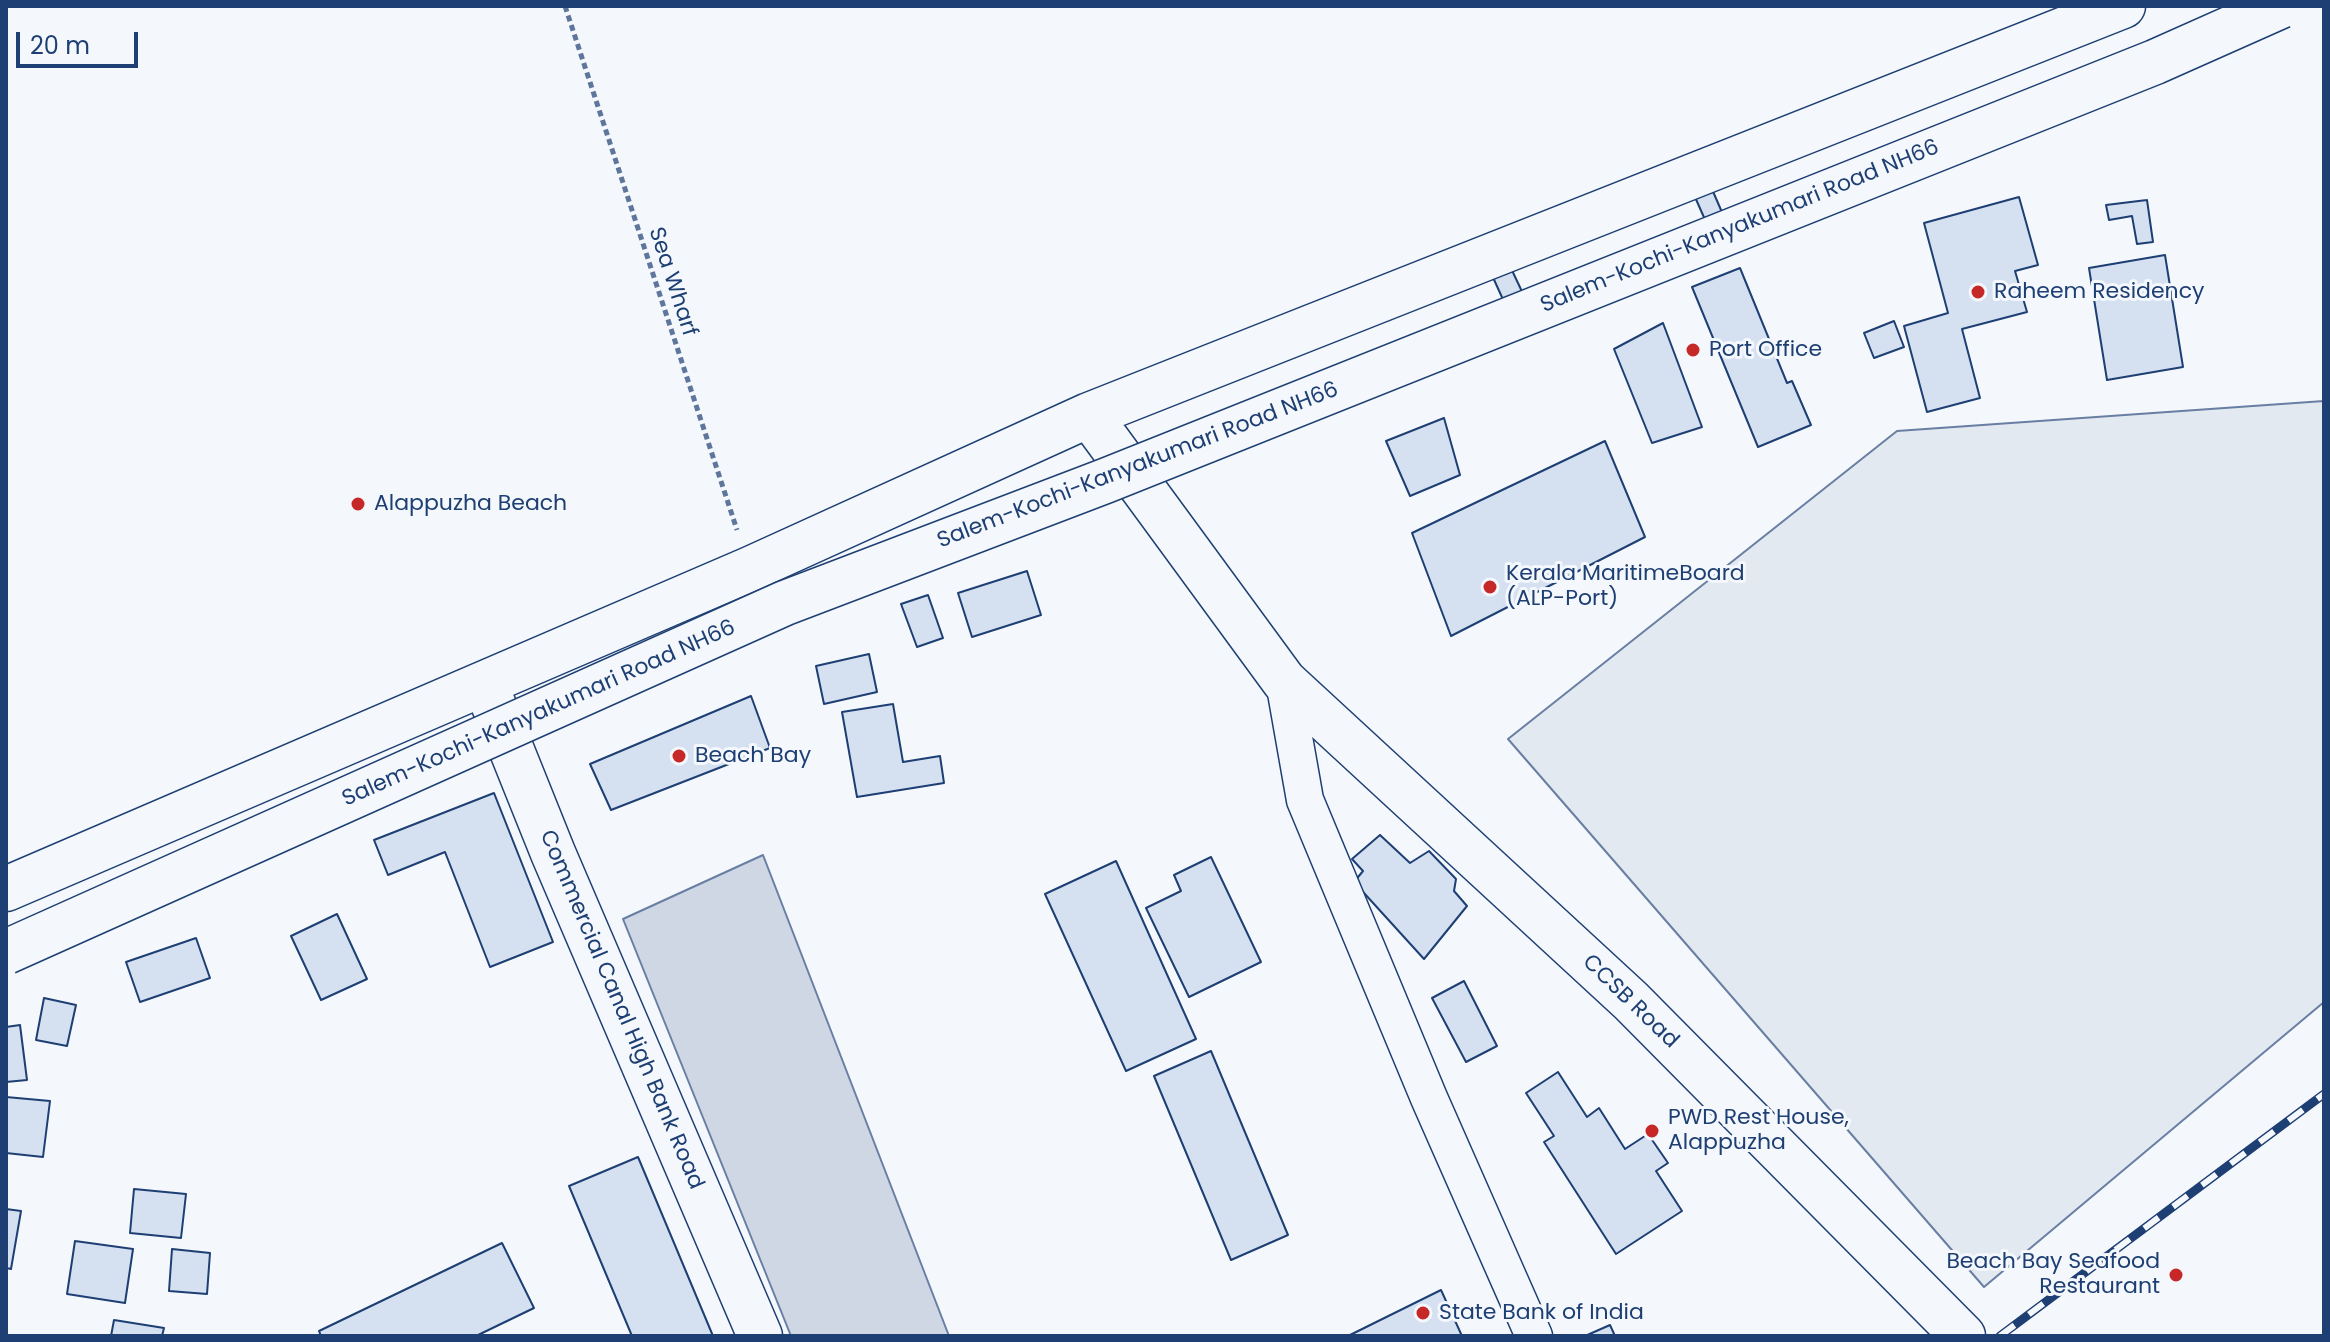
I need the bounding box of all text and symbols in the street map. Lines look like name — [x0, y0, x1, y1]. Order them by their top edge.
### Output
scale bar — [20, 16, 142, 66]
text: 20 m — [30, 29, 90, 62]
street label: Salem-Kochi-Kanyakumari Road NH66 — [1537, 135, 1943, 319]
street label: Sea Wharf — [642, 224, 702, 340]
place label: Raheem Residency — [1994, 279, 2204, 305]
marker: Raheem Residency — [1969, 283, 1987, 301]
place label: Port Office — [1709, 337, 1822, 363]
marker: Port Office — [1684, 341, 1702, 359]
street label: Salem-Kochi-Kanyakumari Road NH66 — [934, 377, 1342, 555]
place label: Alappuzha Beach — [374, 491, 567, 517]
marker: Alappuzha Beach — [349, 495, 367, 513]
place label: Kerala MaritimeBoard (ALP-Port) — [1506, 561, 1745, 612]
marker: Kerala MaritimeBoard (ALP-Port) — [1481, 578, 1499, 596]
street label: Salem-Kochi-Kanyakumari Road NH66 — [338, 615, 740, 813]
place label: Beach Bay — [695, 743, 811, 769]
marker: Beach Bay — [670, 747, 688, 765]
street label: Commercial Canal High Bank Road — [533, 826, 709, 1194]
street label: CCSB Road — [1576, 950, 1684, 1054]
place label: PWD Rest House, Alappuzha — [1668, 1105, 1849, 1156]
marker: PWD Rest House, Alappuzha — [1643, 1122, 1661, 1140]
place label: Beach Bay Seafood Restaurant — [1946, 1249, 2160, 1300]
marker: Beach Bay Seafood Restaurant — [2167, 1266, 2185, 1284]
place label: State Bank of India — [1439, 1300, 1644, 1326]
marker: State Bank of India — [1414, 1304, 1432, 1322]

